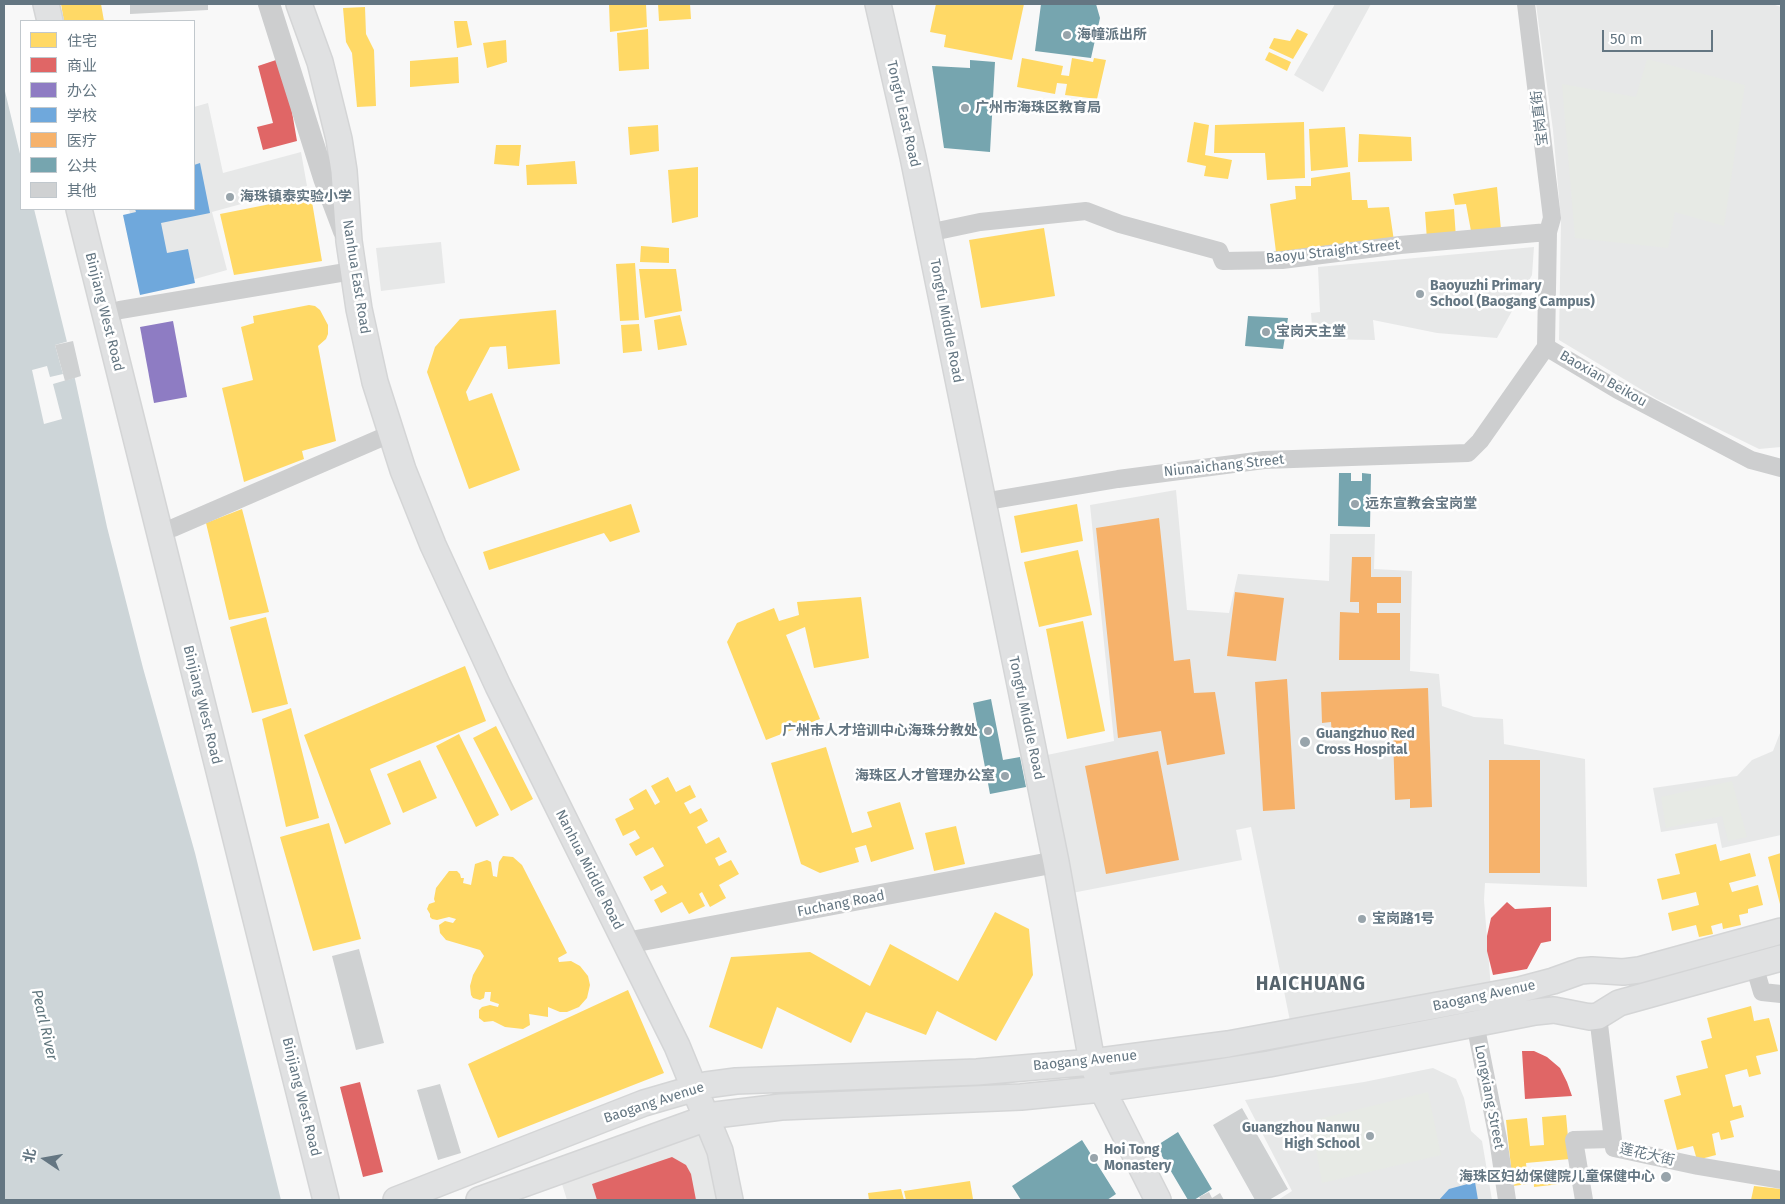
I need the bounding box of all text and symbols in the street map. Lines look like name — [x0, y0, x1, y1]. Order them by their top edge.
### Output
legend — [20, 20, 195, 210]
scale bar — [1605, 20, 1716, 52]
place label: 海幢派出所 — [1077, 27, 1147, 43]
marker: 海幢派出所 — [1061, 29, 1073, 41]
text: 50 m — [1610, 30, 1643, 48]
text: 住宅 — [67, 32, 97, 50]
text: 商业 — [67, 57, 97, 75]
street label: Tongfu East Road — [883, 59, 923, 169]
text: 办公 — [67, 82, 97, 100]
street label: 宝岗直街 — [1528, 89, 1552, 147]
place label: 广州市海珠区教育局 — [975, 100, 1101, 116]
marker: 广州市海珠区教育局 — [959, 102, 971, 114]
text: 学校 — [67, 107, 97, 125]
text: 医疗 — [67, 132, 97, 150]
text: 公共 — [67, 157, 97, 175]
text: 其他 — [67, 182, 97, 200]
place label: 海珠镇泰实验小学 — [240, 189, 352, 205]
marker: 海珠镇泰实验小学 — [224, 191, 236, 203]
street label: Nanhua East Road — [339, 219, 373, 335]
street label: Baoyu Straight Street — [1265, 237, 1401, 267]
street label: Binjiang West Road — [81, 251, 127, 373]
street label: Tongfu Middle Road — [926, 258, 966, 384]
place label: Baoyuzhi Primary School (Baogang Campus) — [1430, 278, 1595, 310]
marker: Baoyuzhi Primary School (Baogang Campus) — [1414, 288, 1426, 300]
place label: 宝岗天主堂 — [1276, 324, 1346, 340]
marker: 宝岗天主堂 — [1260, 326, 1272, 338]
street label: Baoxian Beikou — [1556, 347, 1650, 411]
street label: Niunaichang Street — [1163, 451, 1285, 481]
place label: 远东宣教会宝岗堂 — [1365, 496, 1477, 512]
marker: 远东宣教会宝岗堂 — [1349, 498, 1361, 510]
street label: Binjiang West Road — [179, 644, 225, 766]
street label: Tongfu Middle Road — [1005, 655, 1047, 781]
place label: 广州市人才培训中心海珠分教处 — [782, 723, 978, 739]
marker: 广州市人才培训中心海珠分教处 — [982, 725, 994, 737]
place label: Guangzhuo Red Cross Hospital — [1316, 726, 1415, 759]
marker: Guangzhuo Red Cross Hospital — [1298, 735, 1312, 749]
place label: 海珠区人才管理办公室 — [855, 768, 995, 784]
marker: 海珠区人才管理办公室 — [999, 770, 1011, 782]
street label: Nanhua Middle Road — [551, 807, 627, 933]
street label: Fuchang Road — [796, 887, 886, 921]
place label: 宝岗路1号 — [1372, 911, 1434, 927]
marker: 宝岗路1号 — [1356, 913, 1368, 925]
district label: HAICHUANG — [1255, 974, 1367, 996]
street label: Baogang Avenue — [1431, 977, 1537, 1015]
water label: Pearl River — [27, 988, 61, 1062]
street label: Binjiang West Road — [278, 1036, 324, 1158]
street label: Longxiang Street — [1471, 1043, 1507, 1151]
street label: Baogang Avenue — [1032, 1047, 1138, 1075]
street label: Baogang Avenue — [602, 1079, 706, 1127]
place label: Guangzhou Nanwu High School — [1242, 1120, 1360, 1152]
marker: Guangzhou Nanwu High School — [1364, 1130, 1376, 1142]
north arrow — [20, 1134, 70, 1184]
street label: 莲花大街 — [1618, 1141, 1676, 1169]
place label: Hoi Tong Monastery — [1104, 1142, 1171, 1174]
text: 北 — [20, 1147, 40, 1164]
marker: Hoi Tong Monastery — [1088, 1152, 1100, 1164]
place label: 海珠区妇幼保健院儿童保健中心 — [1459, 1169, 1655, 1185]
marker: 海珠区妇幼保健院儿童保健中心 — [1659, 1170, 1673, 1184]

